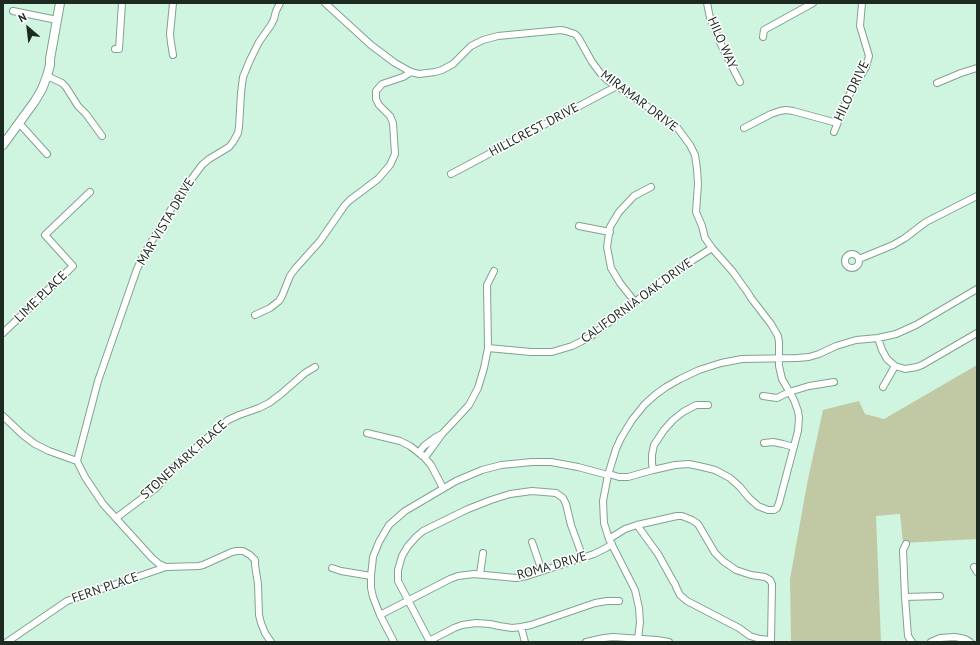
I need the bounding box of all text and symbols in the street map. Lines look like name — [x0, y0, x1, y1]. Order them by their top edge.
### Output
north arrow — [8, 8, 48, 48]
text: N — [16, 10, 29, 25]
street label: HILO WAY — [704, 15, 740, 71]
street label: HILO DRIVE — [831, 58, 873, 124]
street label: MIRAMAR DRIVE — [597, 67, 681, 135]
street label: HILLCREST DRIVE — [487, 100, 581, 160]
street label: MAR VISTA DRIVE — [134, 176, 198, 268]
street label: CALIFORNIA OAK DRIVE — [578, 255, 696, 347]
street label: LIME PLACE — [11, 268, 71, 326]
street label: STONEMARK PLACE — [138, 417, 230, 503]
street label: ROMA DRIVE — [515, 549, 589, 583]
street label: FERN PLACE — [70, 569, 140, 607]

